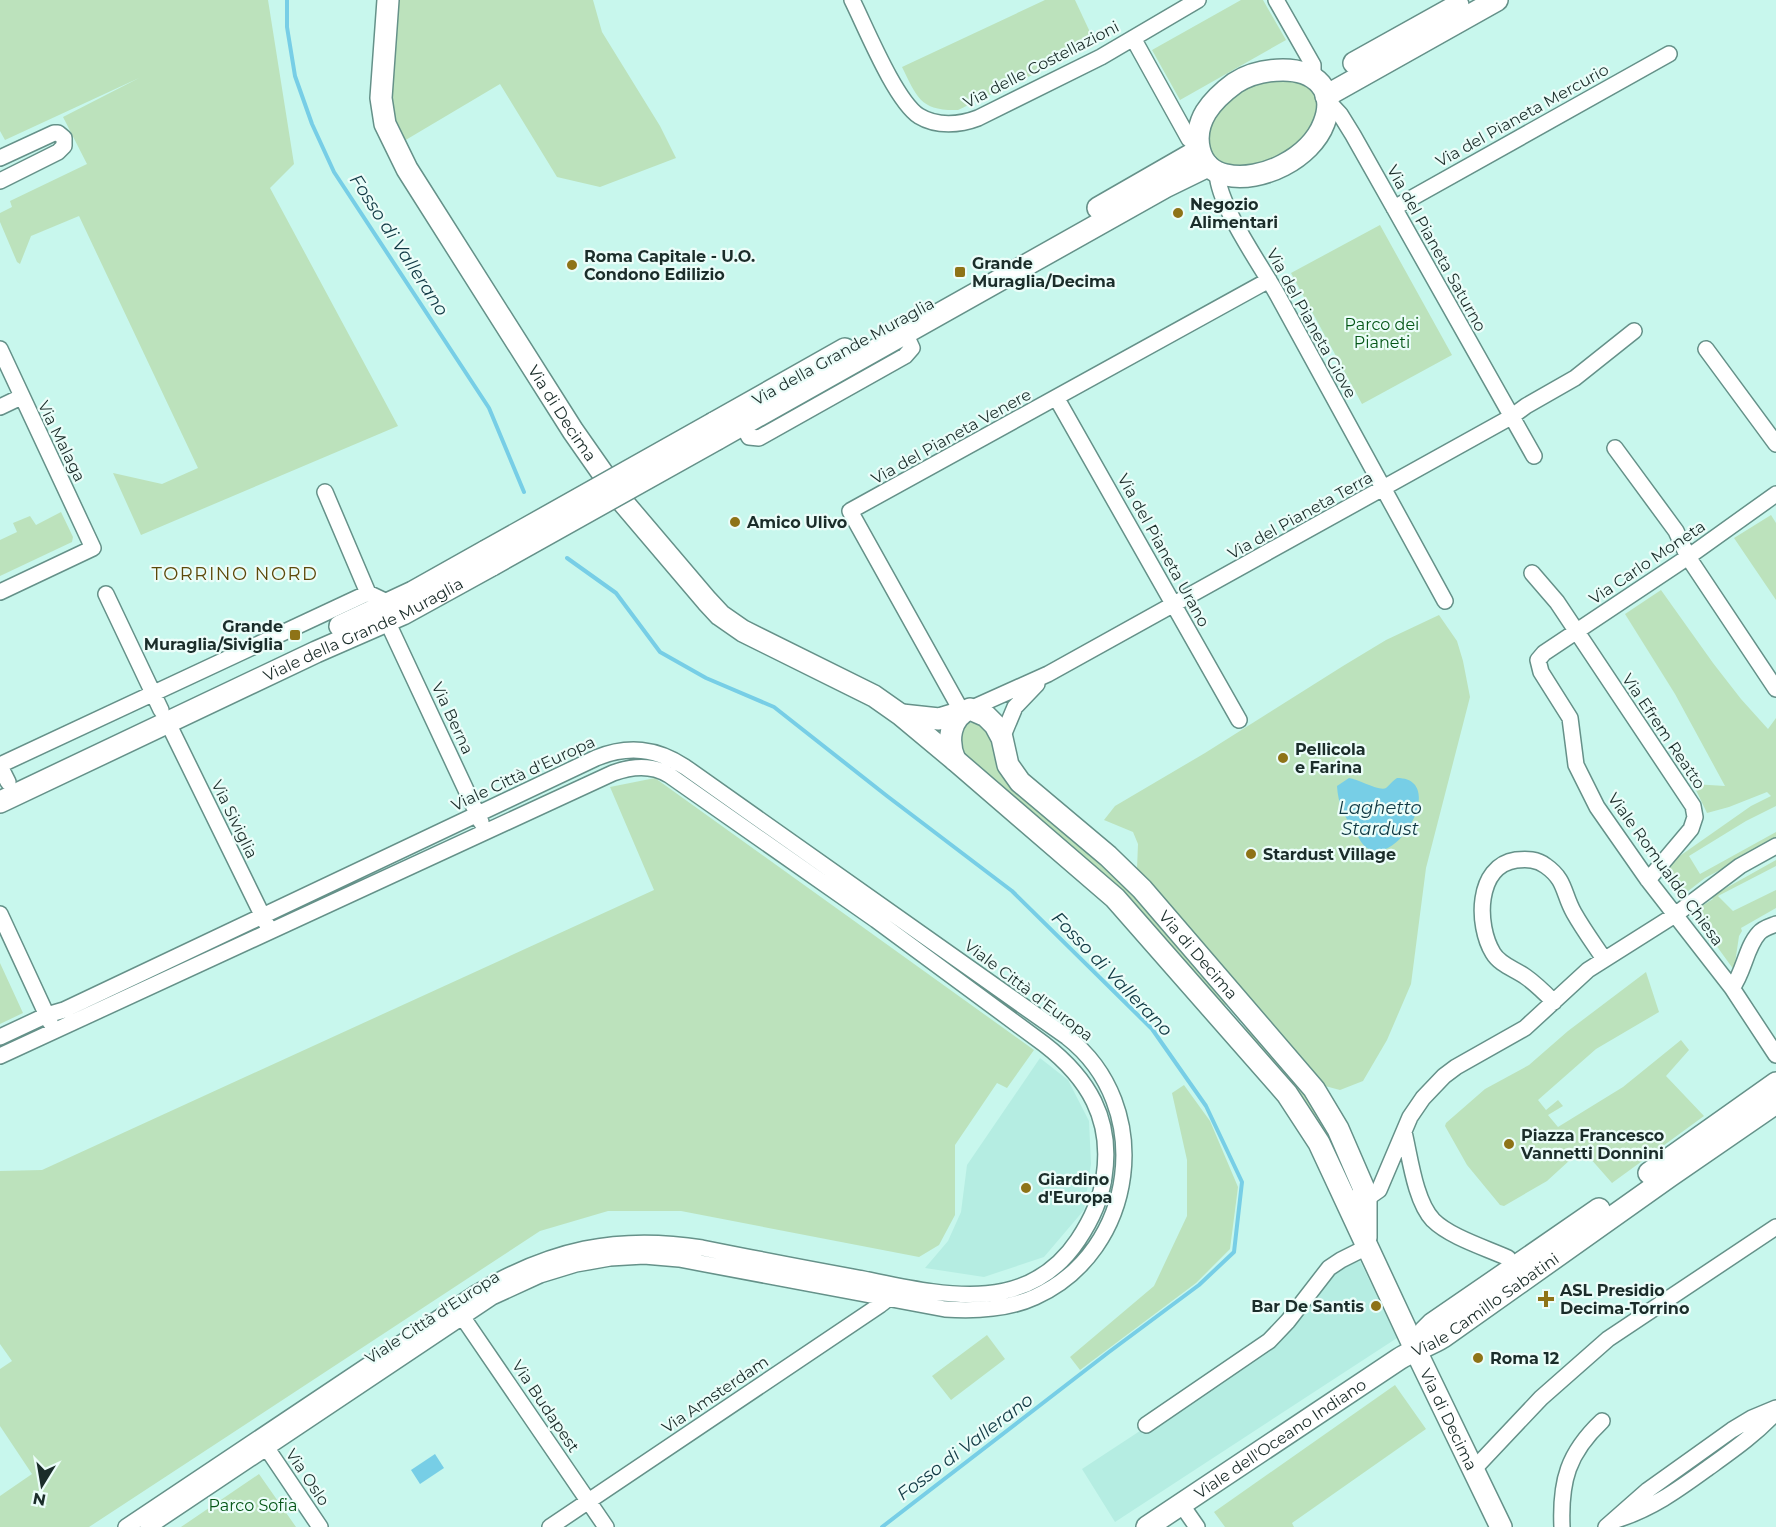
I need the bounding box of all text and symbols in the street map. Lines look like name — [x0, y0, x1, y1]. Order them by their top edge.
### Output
street label: Via delle Costellazioni — [960, 17, 1122, 112]
street label: Via del Pianeta Mercurio — [1432, 60, 1612, 171]
street label: Via del Pianeta Saturno — [1383, 162, 1490, 335]
water label: Fosso di Vallerano — [345, 170, 453, 320]
place label: Negozio Alimentari — [1189, 195, 1278, 232]
marker: Negozio Alimentari — [1171, 206, 1185, 220]
street label: Via del Pianeta Giove — [1263, 245, 1361, 401]
place label: Roma Capitale - U.O. Condono Edilizio — [584, 247, 755, 284]
place label: Grande Muraglia/Decima — [972, 254, 1116, 291]
marker: Roma Capitale - U.O. Condono Edilizio — [565, 258, 579, 272]
marker: Grande Muraglia/Decima — [953, 265, 967, 279]
street label: Via della Grande Muraglia — [749, 293, 937, 409]
park label: Parco dei Pianeti — [1345, 315, 1419, 352]
street label: Via di Decima — [524, 362, 600, 465]
street label: Via del Pianeta Venere — [868, 385, 1034, 488]
street label: Via Malaga — [34, 398, 89, 485]
street label: Via del Pianeta Terra — [1224, 468, 1376, 563]
street label: Via del Pianeta Urano — [1114, 470, 1214, 630]
place label: Amico Ulivo — [746, 513, 847, 532]
marker: Amico Ulivo — [728, 515, 742, 529]
street label: Via Carlo Moneta — [1586, 517, 1709, 608]
district label: TORRINO NORD — [152, 563, 318, 585]
street label: Viale della Grande Muraglia — [260, 574, 466, 686]
place label: Grande Muraglia/Siviglia — [144, 617, 283, 654]
marker: Grande Muraglia/Siviglia — [288, 628, 302, 642]
street label: Via Efrem Reatto — [1618, 670, 1709, 793]
street label: Via Berna — [428, 679, 477, 757]
street label: Viale Città d'Europa — [448, 732, 598, 815]
place label: Pellicola e Farina — [1295, 740, 1366, 777]
marker: Pellicola e Farina — [1276, 751, 1290, 765]
street label: Via Siviglia — [207, 777, 262, 862]
street label: Viale Romualdo Chiesa — [1604, 789, 1727, 949]
water label: Laghetto Stardust — [1338, 797, 1422, 840]
place label: Stardust Village — [1263, 845, 1396, 864]
marker: Stardust Village — [1244, 847, 1258, 861]
water label: Fosso di Vallerano — [1047, 907, 1177, 1041]
street label: Via di Decima — [1155, 907, 1241, 1003]
street label: Viale Città d'Europa — [961, 936, 1097, 1045]
place label: Piazza Francesco Vannetti Donnini — [1520, 1126, 1664, 1163]
marker: Piazza Francesco Vannetti Donnini — [1502, 1137, 1516, 1151]
place label: Giardino d'Europa — [1038, 1170, 1112, 1207]
marker: Giardino d'Europa — [1019, 1181, 1033, 1195]
street label: Viale Camillo Sabatini — [1409, 1249, 1563, 1361]
street label: Viale Città d'Europa — [362, 1267, 503, 1368]
place label: ASL Presidio Decima-Torrino — [1559, 1281, 1689, 1318]
marker: ASL Presidio Decima-Torrino — [1537, 1290, 1555, 1308]
place label: Bar De Santis — [1251, 1297, 1364, 1316]
marker: Bar De Santis — [1369, 1299, 1383, 1313]
place label: Roma 12 — [1490, 1349, 1559, 1368]
marker: Roma 12 — [1471, 1351, 1485, 1365]
street label: Via Amsterdam — [658, 1352, 772, 1437]
street label: Via Budapest — [508, 1357, 584, 1456]
street label: Via di Decima — [1416, 1365, 1481, 1473]
street label: Viale dell'Oceano Indiano — [1191, 1375, 1370, 1503]
water label: Fosso di Vallerano — [893, 1389, 1037, 1505]
street label: Via Oslo — [282, 1445, 333, 1509]
north arrow — [12, 1455, 72, 1515]
text: N — [31, 1489, 47, 1510]
park label: Parco Sofia — [208, 1496, 298, 1515]

